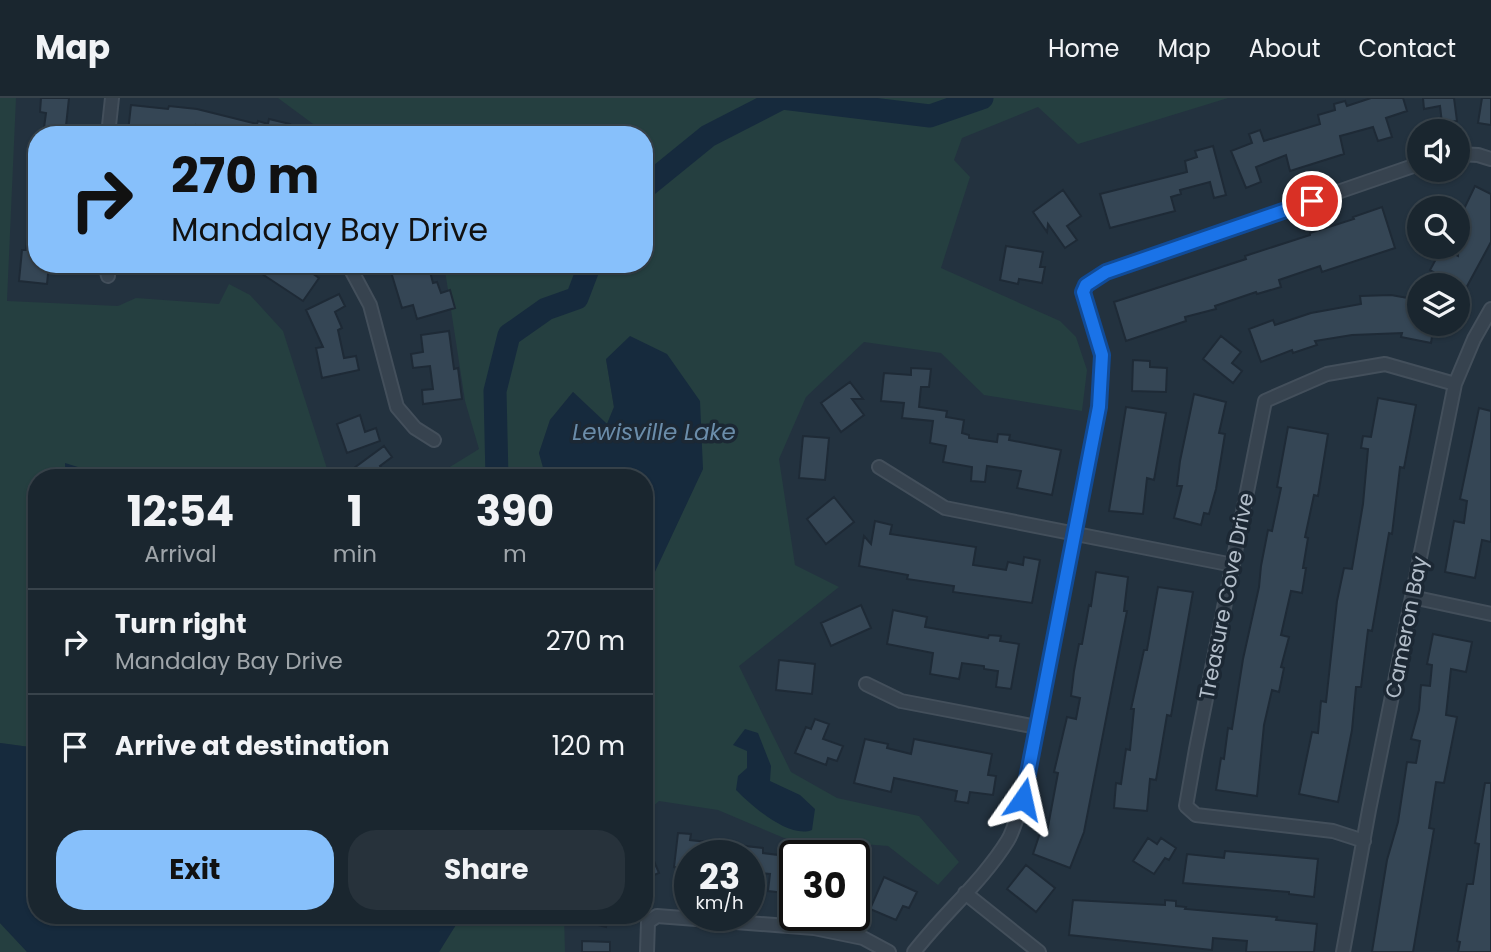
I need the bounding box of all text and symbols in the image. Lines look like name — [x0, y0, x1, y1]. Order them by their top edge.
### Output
text: Map — [35, 24, 110, 71]
text: Home — [1048, 32, 1120, 65]
text: Map — [1158, 32, 1211, 65]
text: About — [1249, 32, 1320, 65]
text: Contact — [1358, 32, 1456, 65]
map controls — [1407, 119, 1470, 336]
button: sound — [1407, 119, 1470, 182]
text: 270 m — [171, 142, 319, 210]
icon: right — [56, 154, 147, 245]
pin — [1282, 171, 1342, 231]
icon: arrive — [1293, 182, 1331, 220]
button: search — [1407, 196, 1470, 259]
text: Mandalay Bay Drive — [171, 207, 488, 252]
button: layers — [1407, 273, 1470, 336]
water label: Lewisville Lake — [572, 416, 736, 448]
text: 12:54 — [127, 482, 234, 541]
text: 1 — [347, 482, 363, 541]
text: 390 — [476, 482, 554, 541]
street label: Treasure Cove Drive — [1192, 490, 1260, 702]
text: Arrival — [144, 538, 217, 570]
text: min — [333, 538, 377, 570]
text: m — [503, 538, 527, 570]
street label: Cameron Bay — [1378, 553, 1434, 701]
text: Turn right — [115, 606, 247, 642]
icon: right — [56, 623, 94, 661]
text: 270 m — [546, 623, 625, 659]
text: Mandalay Bay Drive — [115, 645, 343, 677]
icon: arrive — [56, 728, 94, 766]
text: Arrive at destination — [115, 728, 390, 764]
text: 120 m — [552, 728, 625, 764]
position arrow — [986, 762, 1060, 836]
button: Exit — [56, 830, 334, 910]
button: Share — [348, 830, 625, 910]
speed limit sign: 30 — [779, 840, 870, 931]
text: 23 — [699, 852, 740, 901]
text: km/h — [696, 890, 743, 915]

